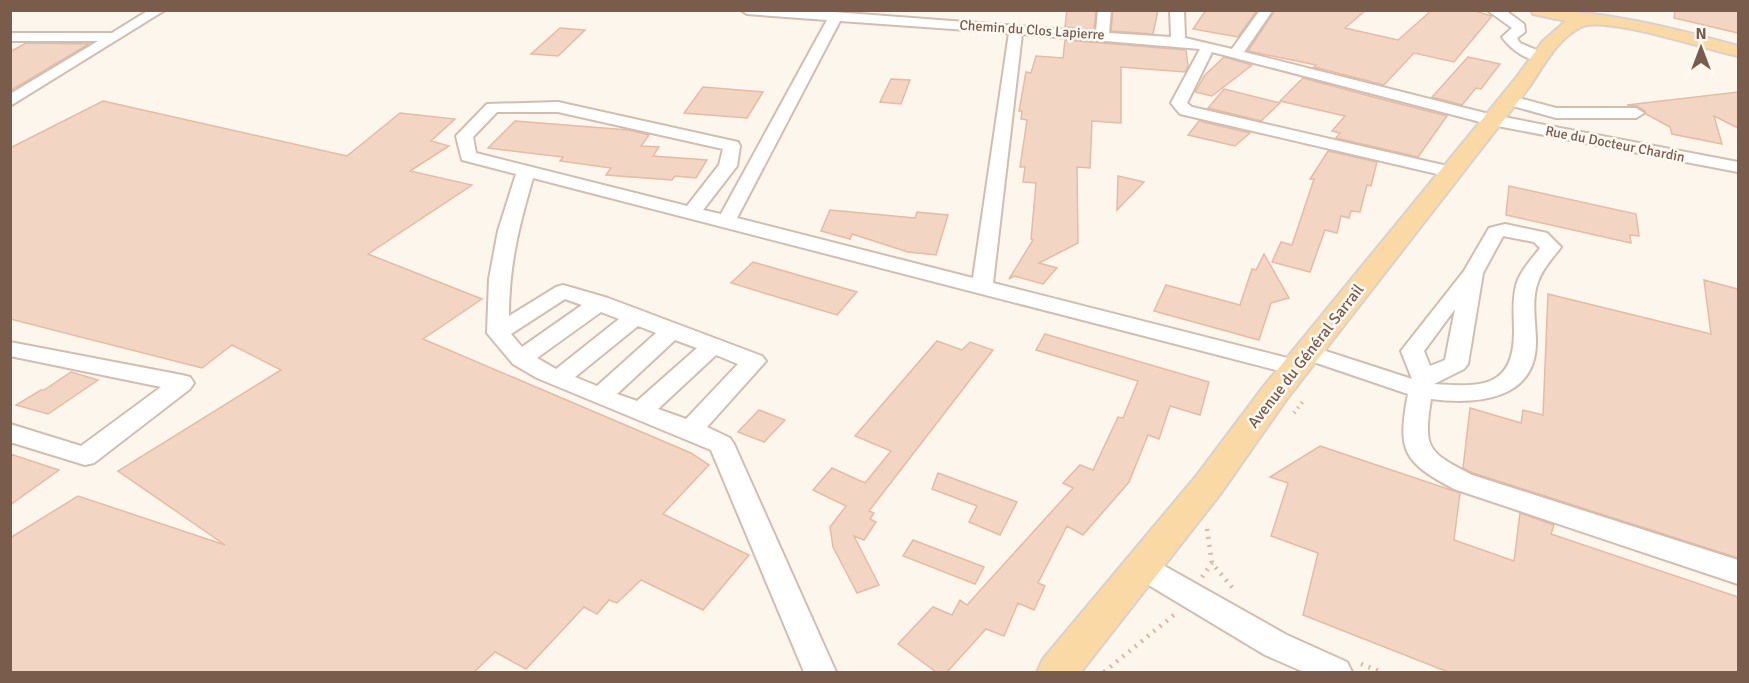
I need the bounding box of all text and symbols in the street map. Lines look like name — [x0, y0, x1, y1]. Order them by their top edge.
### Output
street label: Chemin du Clos Lapierre — [959, 16, 1105, 44]
north arrow — [1671, 18, 1731, 78]
text: N — [1695, 24, 1707, 44]
street label: Rue du Docteur Chardin — [1544, 122, 1686, 166]
street label: Avenue du Général Sarrail — [1244, 280, 1369, 432]

